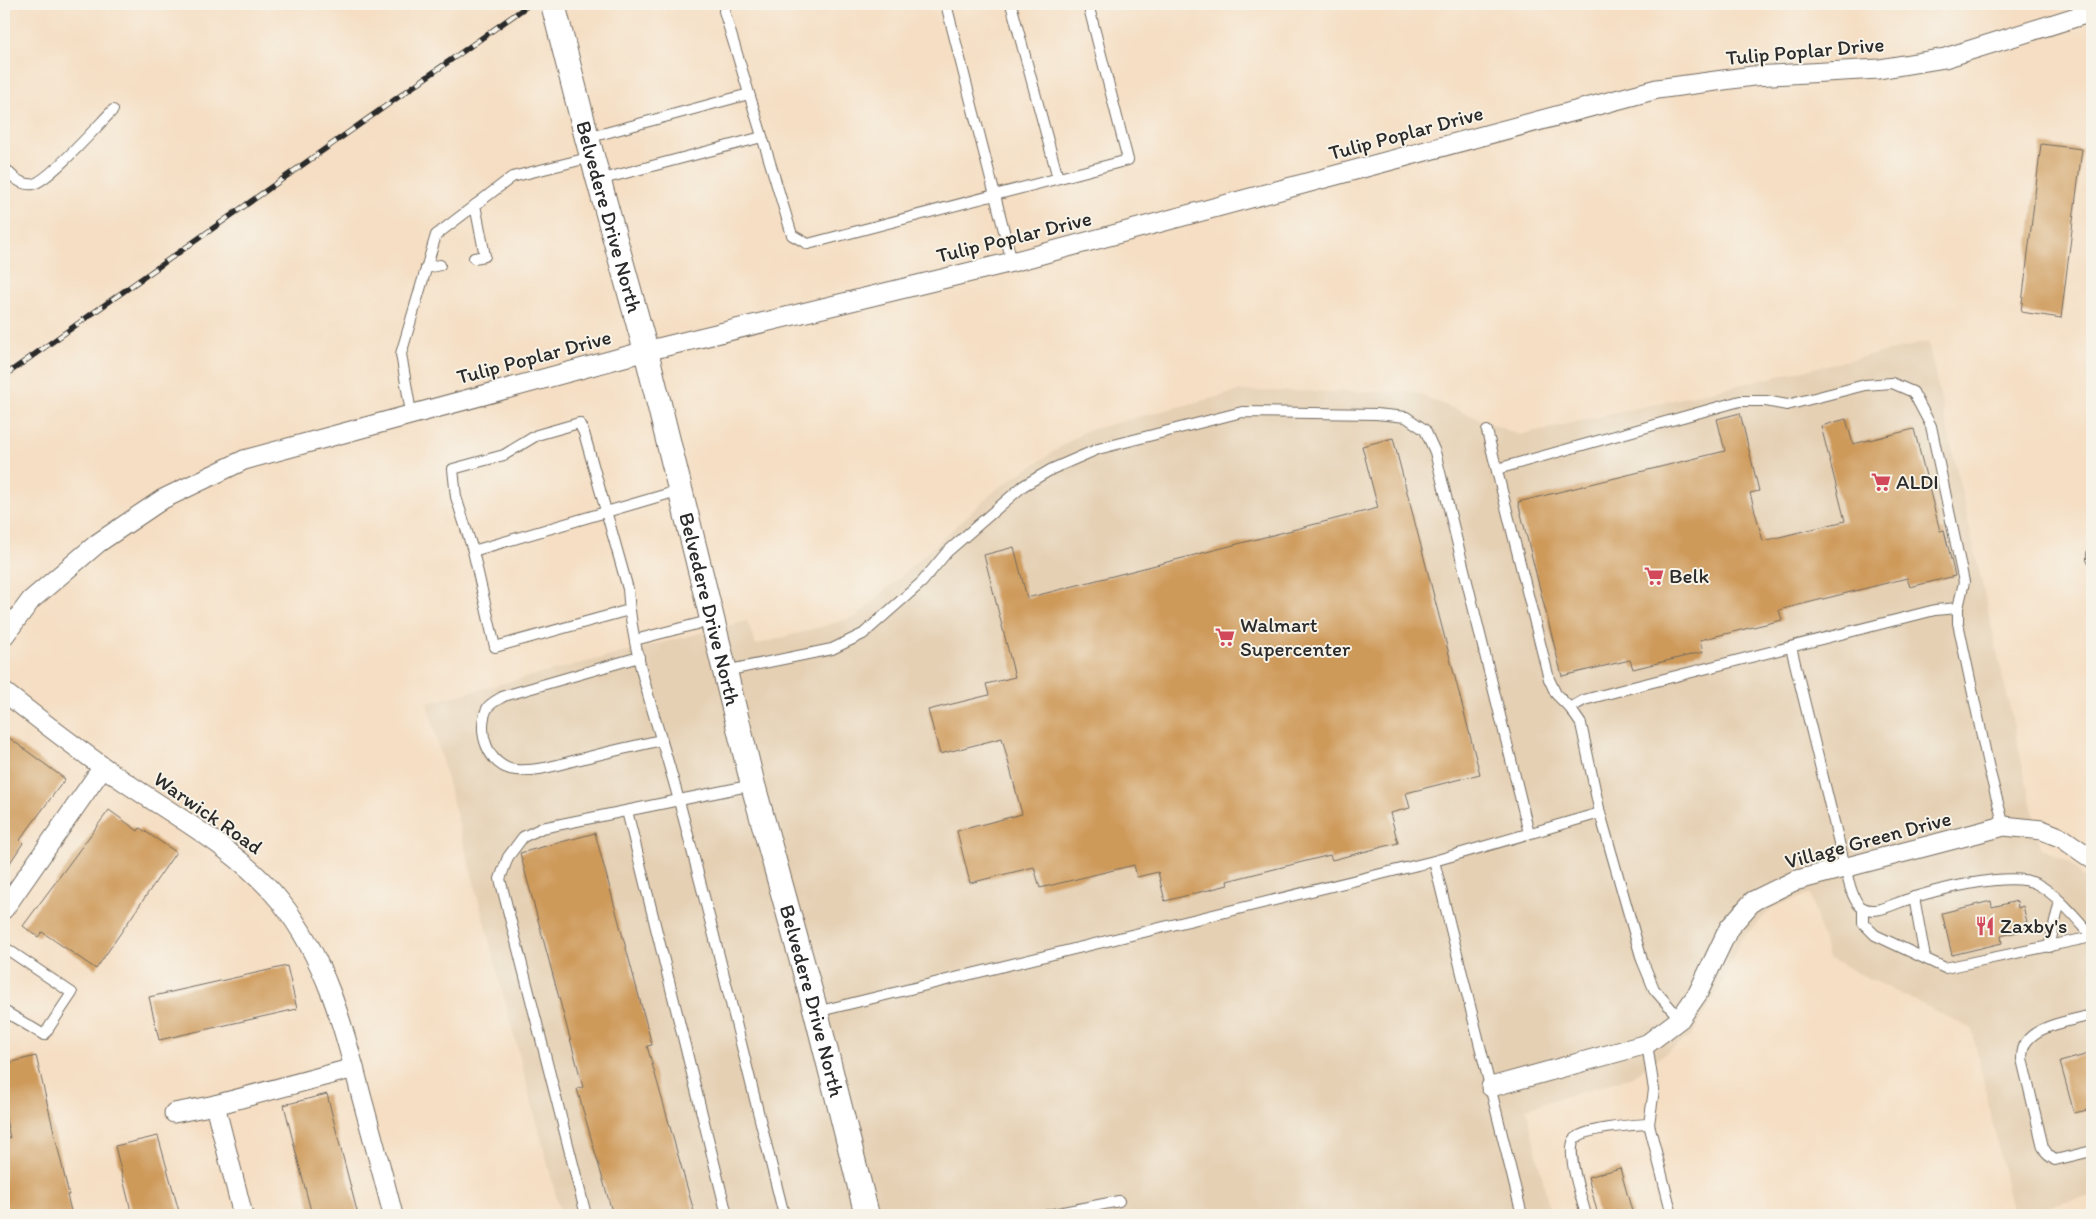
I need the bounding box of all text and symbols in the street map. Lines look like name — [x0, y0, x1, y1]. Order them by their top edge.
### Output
street label: Tulip Poplar Drive — [1725, 31, 1885, 70]
street label: Tulip Poplar Drive — [1326, 100, 1486, 165]
street label: Belvedere Drive North — [571, 118, 648, 315]
street label: Tulip Poplar Drive — [934, 205, 1094, 268]
street label: Tulip Poplar Drive — [454, 324, 614, 389]
place label: ALDI — [1896, 469, 1939, 494]
supermarket icon: ALDI — [1870, 471, 1892, 493]
street label: Belvedere Drive North — [674, 510, 746, 708]
place label: Belk — [1669, 563, 1710, 588]
supermarket icon: Belk — [1643, 565, 1665, 587]
place label: Walmart Supercenter — [1240, 612, 1351, 661]
supermarket icon: Walmart Supercenter — [1214, 626, 1236, 648]
street label: Warwick Road — [149, 766, 268, 859]
street label: Village Green Drive — [1782, 805, 1954, 874]
street label: Belvedere Drive North — [775, 902, 850, 1100]
place label: Zaxby's — [2000, 913, 2067, 938]
restaurant icon: Zaxby's — [1974, 915, 1996, 937]

